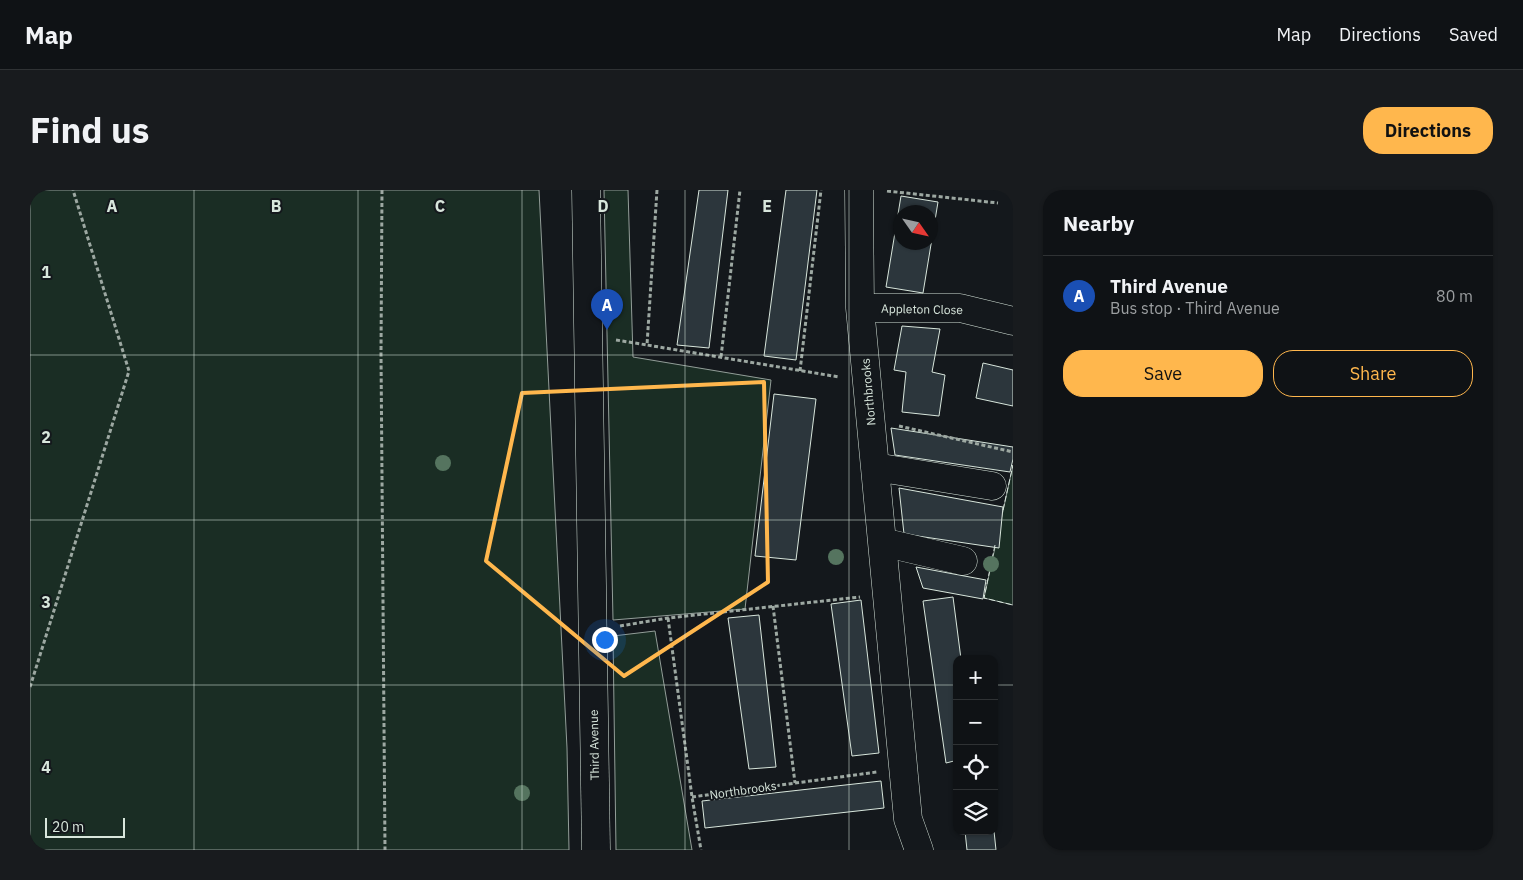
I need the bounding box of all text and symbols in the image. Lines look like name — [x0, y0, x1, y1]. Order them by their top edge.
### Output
text: Map — [25, 19, 73, 51]
text: Map — [1276, 23, 1311, 46]
text: Directions — [1339, 23, 1421, 46]
text: Saved — [1449, 23, 1498, 46]
text: Find us — [30, 107, 149, 153]
button: Directions — [1363, 107, 1493, 154]
text: A — [107, 196, 118, 216]
text: B — [271, 196, 282, 216]
text: C — [435, 196, 445, 216]
text: D — [597, 196, 609, 216]
text: E — [762, 196, 772, 216]
north arrow — [893, 205, 938, 250]
text: Nearby — [1063, 209, 1134, 237]
text: 1 — [41, 262, 51, 282]
text: Third Avenue — [1110, 274, 1228, 298]
text: A — [1074, 286, 1084, 306]
text: 80 m — [1436, 286, 1473, 306]
pin: A — [591, 289, 623, 330]
text: Bus stop · Third Avenue — [1110, 298, 1280, 318]
street label: Appleton Close — [881, 301, 963, 317]
button: Save — [1063, 350, 1263, 397]
button: Share — [1273, 350, 1473, 397]
street label: Northbrooks — [858, 358, 878, 426]
text: 2 — [41, 427, 51, 447]
text: 3 — [41, 592, 51, 612]
your location — [592, 627, 618, 653]
map controls — [953, 655, 998, 835]
button: + — [953, 655, 998, 700]
button: − — [953, 700, 998, 745]
street label: Third Avenue — [586, 709, 602, 781]
button: locate — [953, 745, 998, 790]
text: 4 — [41, 757, 51, 777]
street label: Northbrooks — [709, 778, 778, 802]
button: layers — [953, 790, 998, 835]
scale bar — [45, 815, 125, 838]
text: 20 m — [52, 818, 84, 836]

